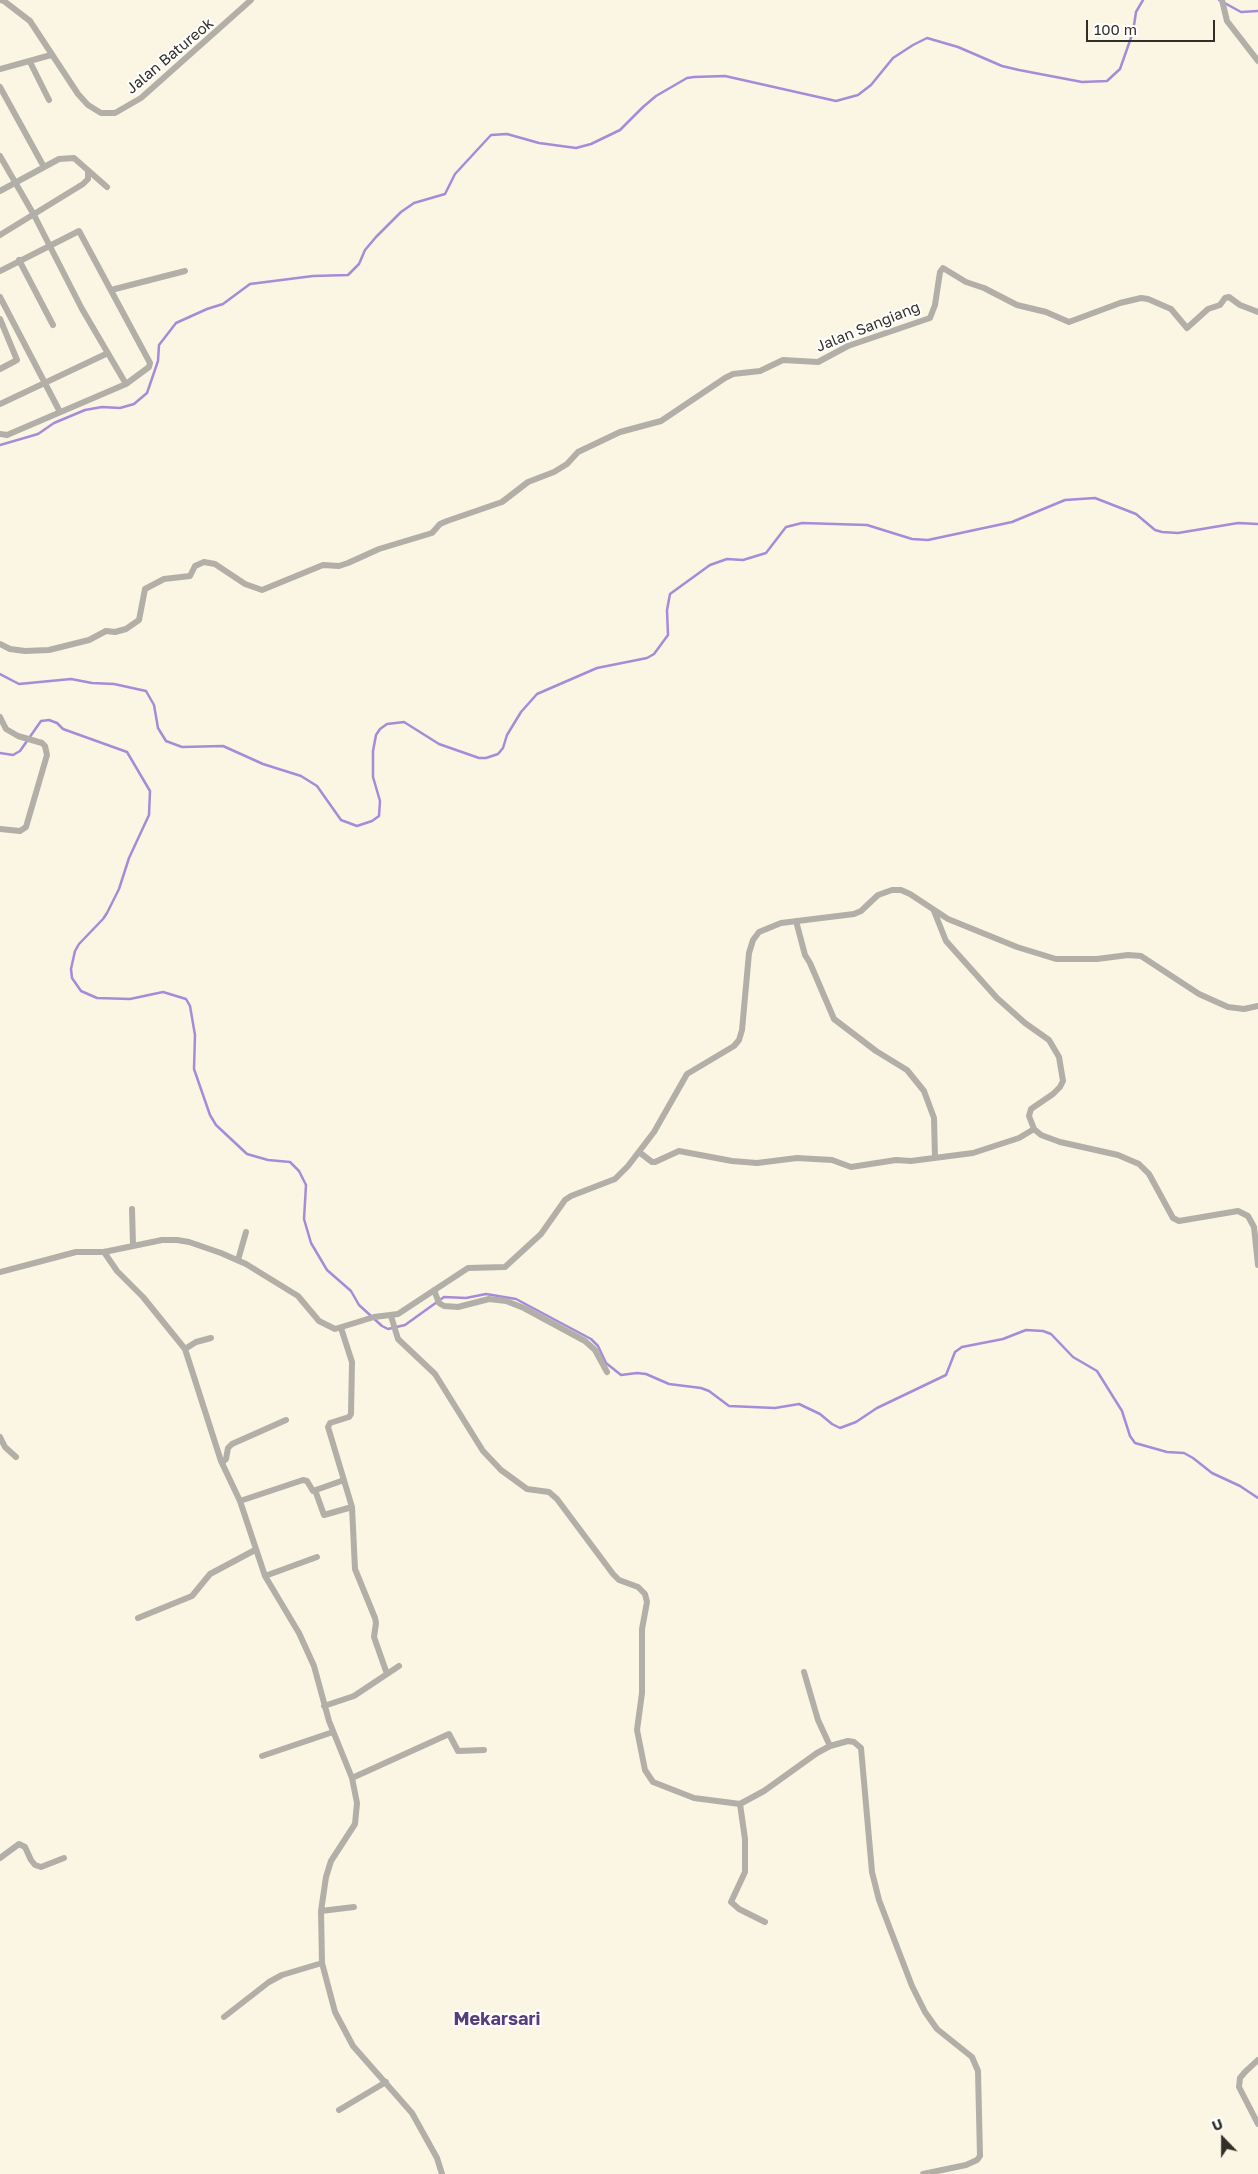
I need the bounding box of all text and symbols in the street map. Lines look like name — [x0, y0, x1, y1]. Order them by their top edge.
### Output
scale bar — [1088, 10, 1217, 42]
street label: Jalan Batureok — [123, 14, 217, 98]
text: 100 m — [1094, 20, 1137, 38]
street label: Jalan Sangiang — [813, 298, 923, 356]
district label: Mekarsari — [454, 2008, 540, 2030]
north arrow — [1198, 2114, 1248, 2164]
text: U — [1209, 2115, 1225, 2134]

